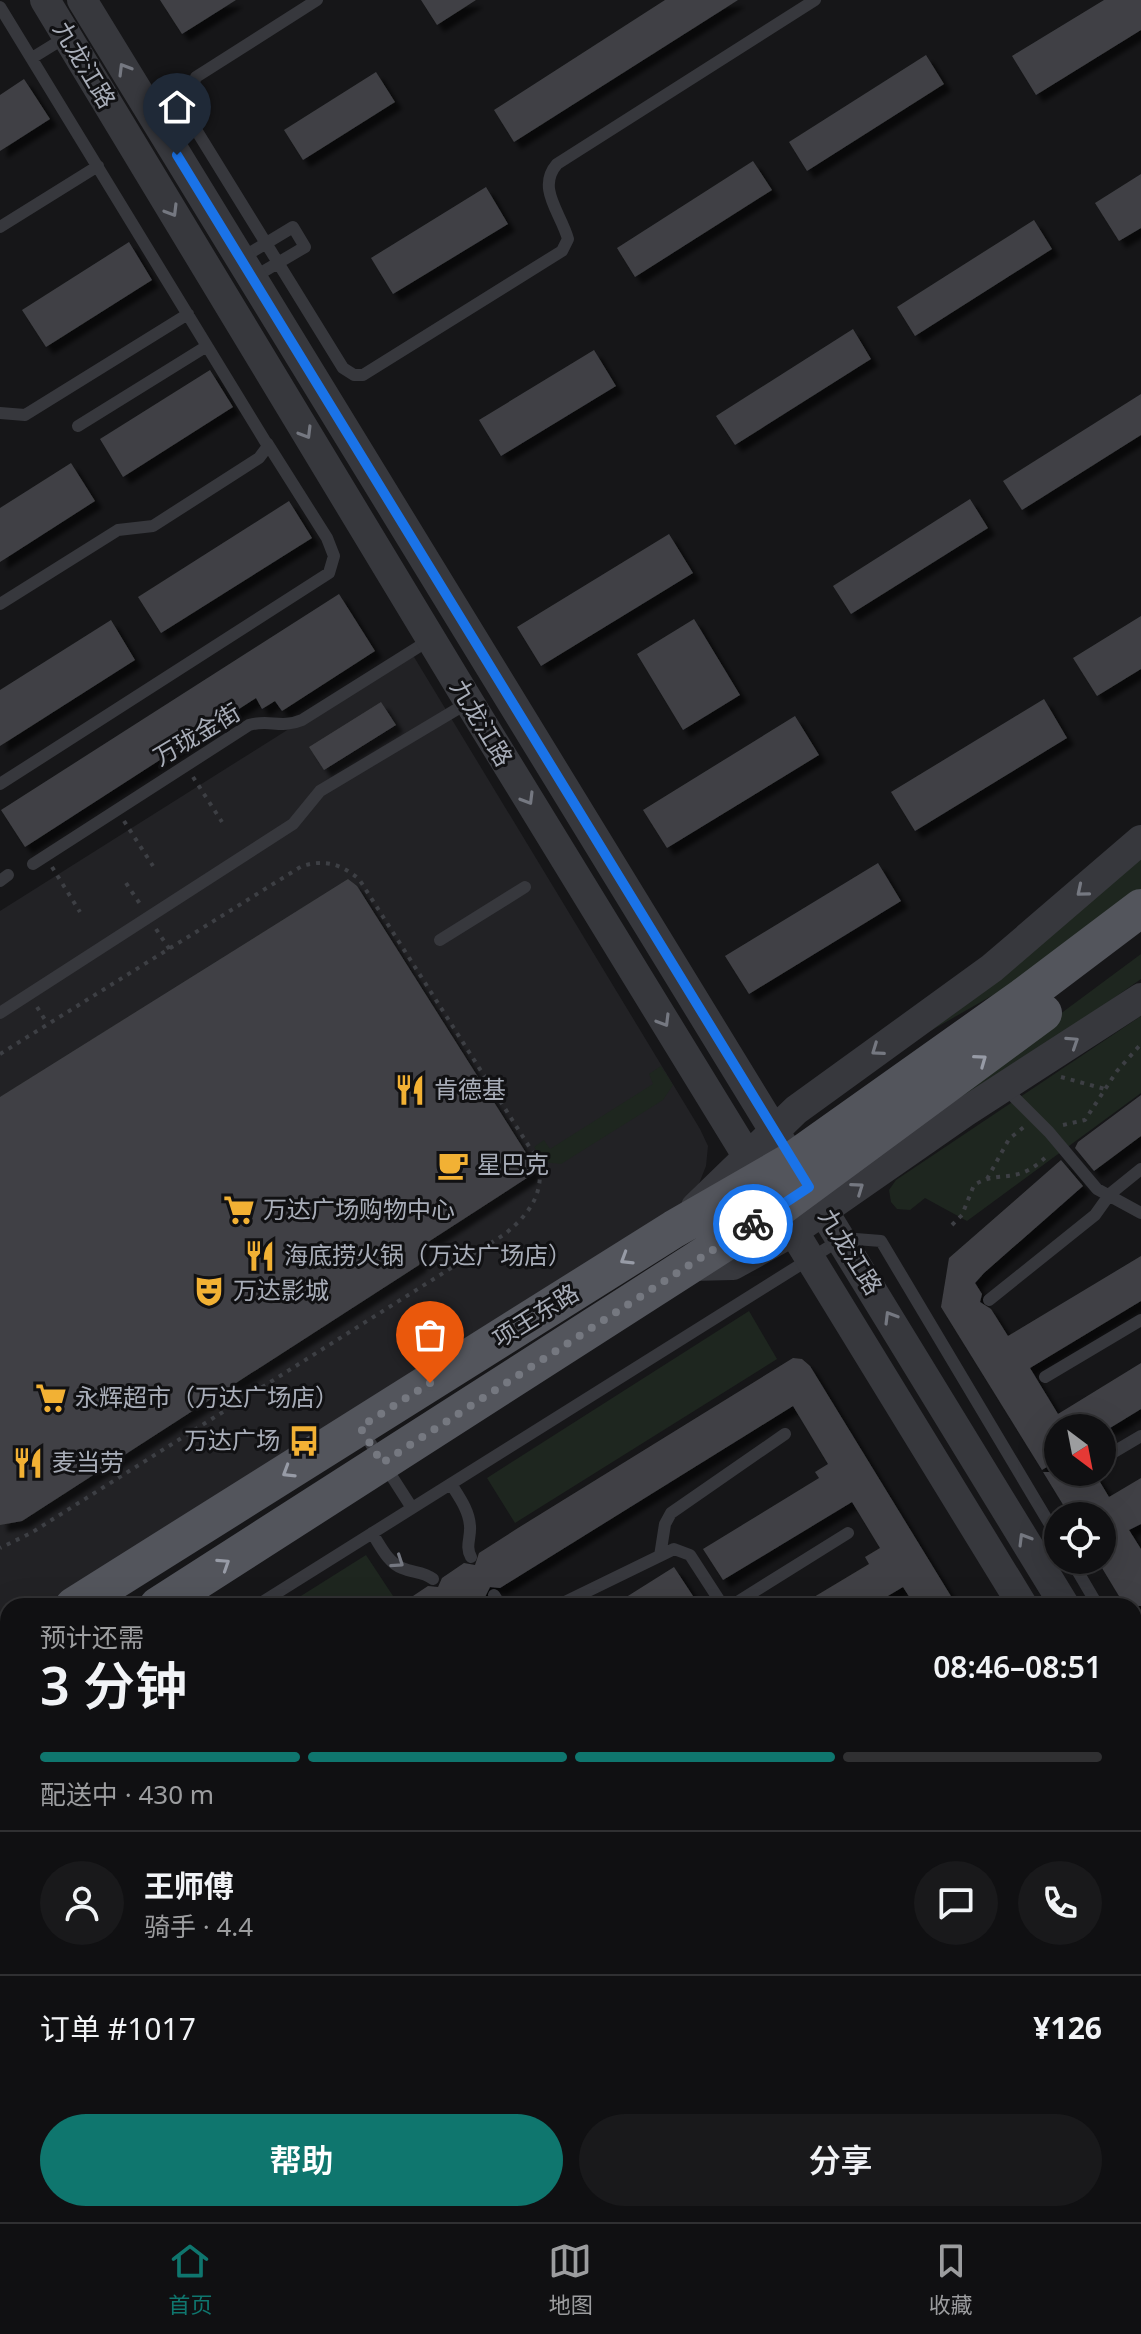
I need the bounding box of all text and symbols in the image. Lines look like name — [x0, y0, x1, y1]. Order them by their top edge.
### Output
street label: 九龙江路 — [46, 15, 124, 114]
one-way arrow — [118, 63, 134, 78]
pin — [143, 73, 211, 155]
icon: home — [155, 85, 199, 129]
one-way arrow — [162, 202, 178, 217]
one-way arrow — [297, 424, 312, 439]
street label: 九龙江路 — [443, 673, 521, 772]
street label: 万珑金街 — [147, 695, 246, 773]
one-way arrow — [518, 790, 534, 805]
one-way arrow — [1077, 881, 1092, 896]
one-way arrow — [654, 1012, 669, 1027]
one-way arrow — [1064, 1037, 1079, 1052]
one-way arrow — [871, 1040, 885, 1055]
one-way arrow — [972, 1055, 987, 1069]
place label: 肯德基 — [434, 1072, 506, 1105]
restaurant icon: 肯德基 — [393, 1073, 427, 1107]
place label: 星巴克 — [477, 1147, 549, 1180]
cafe icon: 星巴克 — [436, 1148, 470, 1182]
one-way arrow — [849, 1183, 863, 1198]
courier — [713, 1184, 793, 1264]
place label: 万达广场购物中心 — [263, 1192, 455, 1225]
supermarket icon: 万达广场购物中心 — [222, 1193, 256, 1227]
icon: bike — [731, 1202, 775, 1246]
street label: 九龙江路 — [812, 1202, 891, 1301]
place label: 海底捞火锅（万达广场店） — [284, 1238, 572, 1271]
restaurant icon: 海底捞火锅（万达广场店） — [243, 1239, 277, 1273]
one-way arrow — [621, 1250, 635, 1265]
place label: 万达影城 — [233, 1273, 329, 1306]
theatre icon: 万达影城 — [192, 1274, 226, 1308]
street label: 项王东路 — [486, 1275, 585, 1354]
pin — [396, 1301, 464, 1383]
one-way arrow — [884, 1311, 900, 1326]
icon: bag — [408, 1313, 452, 1357]
place label: 永辉超市（万达广场店） — [75, 1380, 339, 1413]
supermarket icon: 永辉超市（万达广场店） — [34, 1381, 68, 1415]
north arrow — [1044, 1414, 1116, 1486]
map controls — [1044, 1414, 1116, 1574]
place label: 万达广场 — [184, 1423, 280, 1456]
bus stop icon: 万达广场 — [287, 1424, 321, 1458]
place label: 麦当劳 — [52, 1445, 124, 1478]
restaurant icon: 麦当劳 — [11, 1446, 45, 1480]
one-way arrow — [282, 1463, 296, 1478]
button: locate — [1044, 1502, 1116, 1574]
one-way arrow — [1019, 1533, 1034, 1548]
one-way arrow — [389, 1553, 404, 1568]
one-way arrow — [215, 1559, 230, 1574]
text: 预计还需 — [40, 1619, 144, 1655]
text: 08:46–08:51 — [933, 1646, 1102, 1687]
text: 3 分钟 — [40, 1649, 187, 1720]
text: 配送中 · 430 m — [40, 1776, 214, 1812]
button: person — [40, 1861, 124, 1945]
button: chat — [914, 1861, 998, 1945]
button: phone — [1018, 1861, 1102, 1945]
text: 王师傅 — [144, 1865, 234, 1906]
text: 骑手 · 4.4 — [144, 1908, 253, 1944]
text: ¥126 — [1033, 2007, 1102, 2048]
text: 订单 #1017 — [40, 2008, 196, 2049]
button: 帮助 — [40, 2114, 563, 2206]
button: 分享 — [579, 2114, 1102, 2206]
tab: 首页 — [168, 2239, 212, 2319]
tab: 地图 — [548, 2239, 593, 2319]
tab: 收藏 — [929, 2239, 973, 2319]

